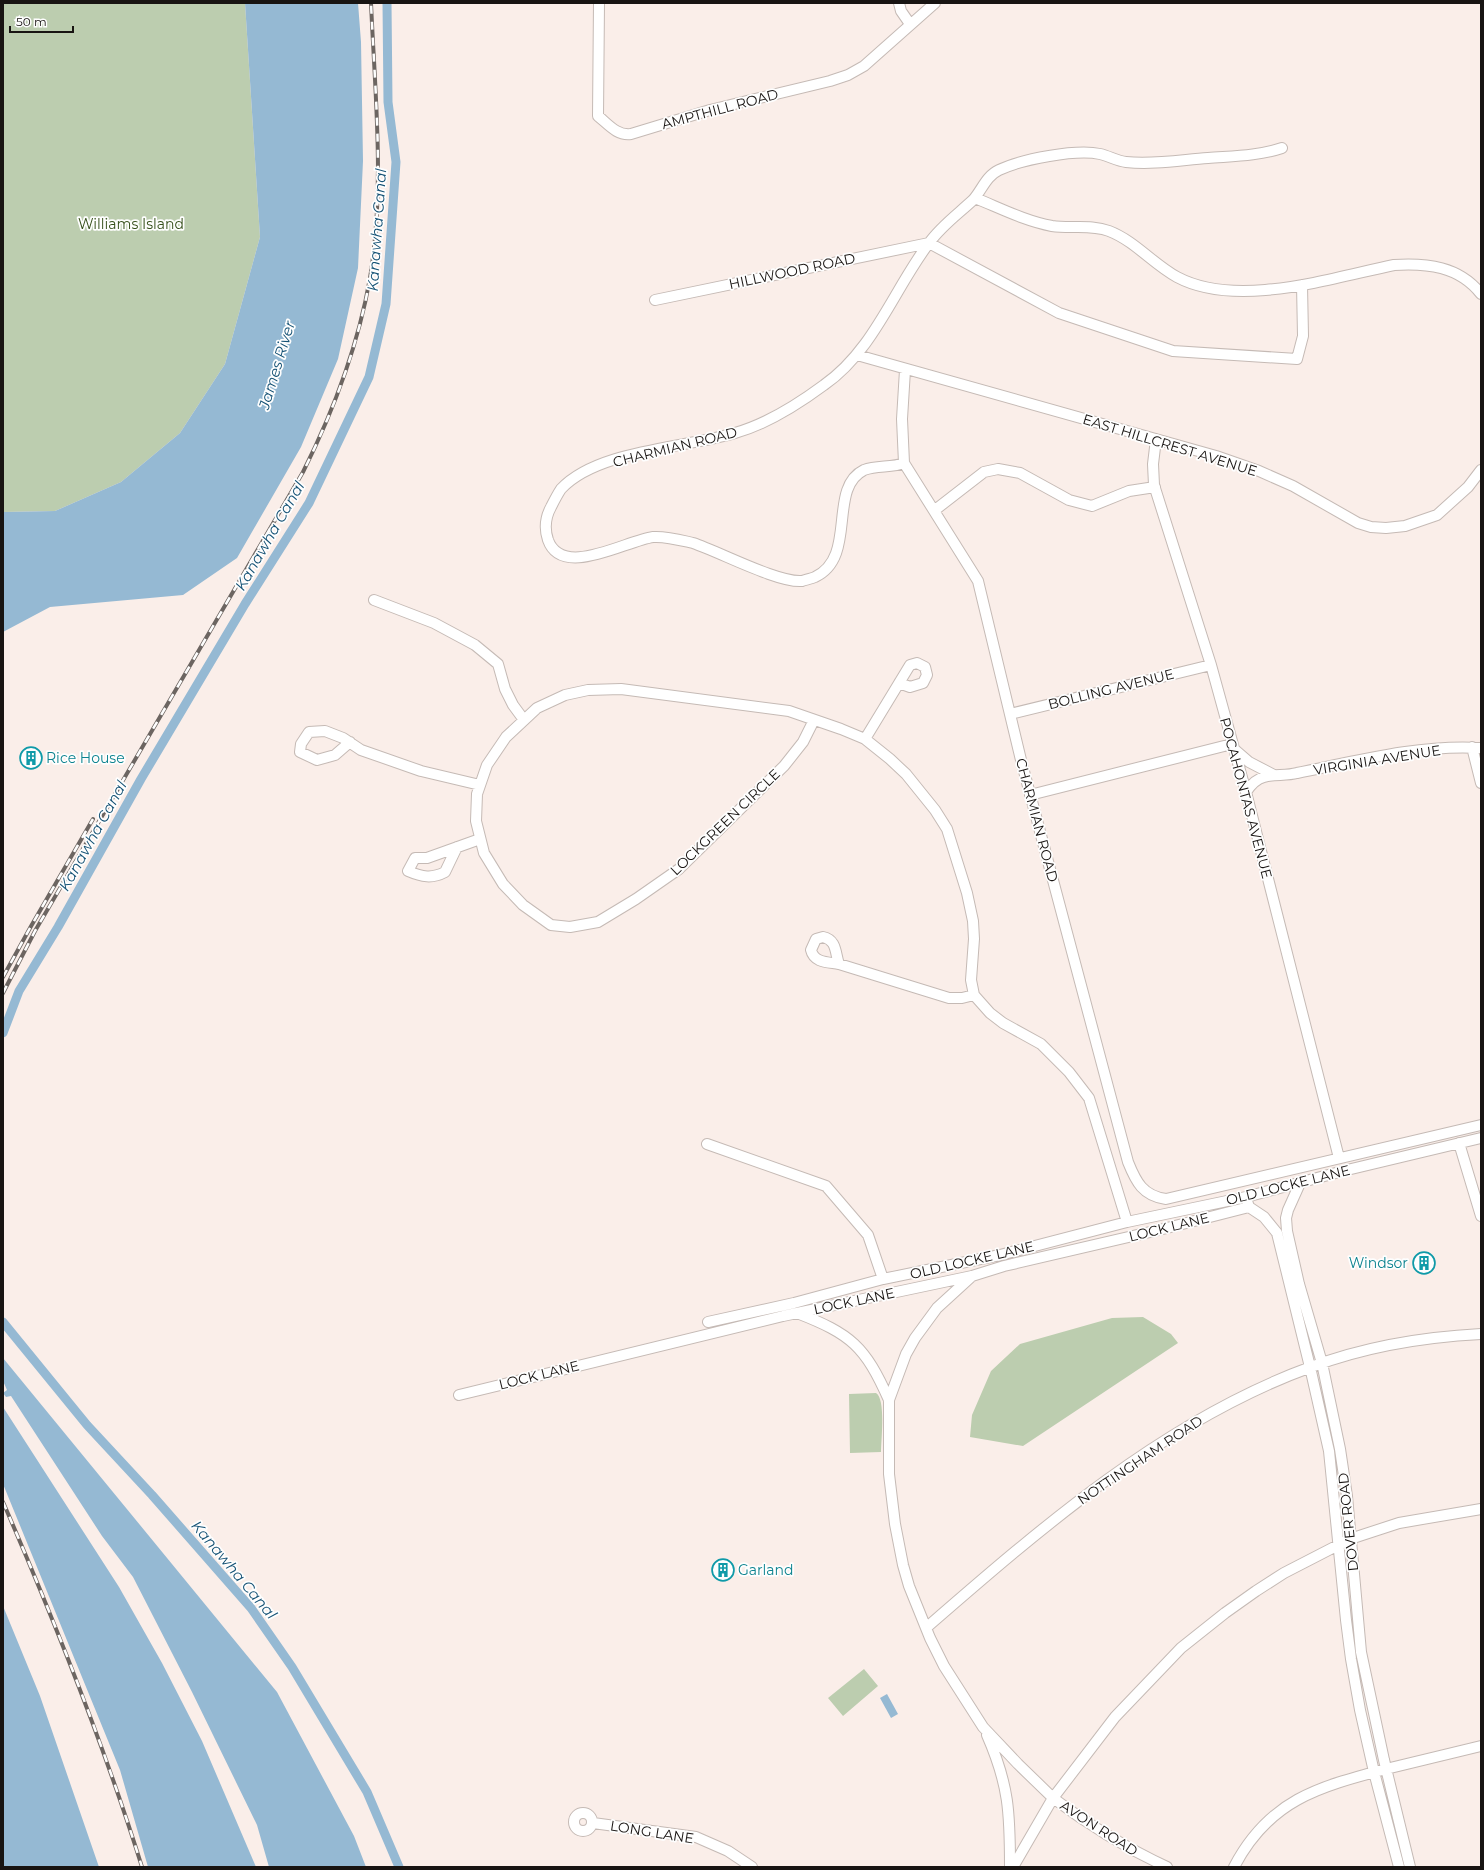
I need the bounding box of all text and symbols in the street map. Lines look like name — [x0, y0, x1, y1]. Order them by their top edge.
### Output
scale bar — [10, 8, 73, 34]
text: 50 m — [16, 14, 47, 29]
street label: AMPTHILL ROAD — [660, 85, 780, 133]
water label: Kanawha Canal — [363, 168, 390, 292]
park label: Williams Island — [78, 215, 184, 233]
street label: HILLWOOD ROAD — [727, 249, 857, 293]
water label: James River — [254, 317, 299, 412]
street label: EAST HILLCREST AVENUE — [1081, 410, 1259, 480]
street label: CHARMIAN ROAD — [611, 423, 739, 471]
water label: Kanawha Canal — [231, 478, 309, 594]
street label: BOLLING AVENUE — [1046, 665, 1176, 713]
street label: POCAHONTAS AVENUE — [1216, 715, 1276, 881]
street label: VIRGINIA AVENUE — [1312, 741, 1442, 779]
building icon: Rice House — [18, 745, 44, 771]
place label: Rice House — [46, 749, 125, 767]
street label: CHARMIAN ROAD — [1012, 756, 1062, 884]
street label: LOCKGREEN CIRCLE — [666, 765, 784, 879]
water label: Kanawha Canal — [54, 777, 131, 894]
street label: OLD LOCKE LANE — [1224, 1161, 1352, 1209]
street label: LOCK LANE — [1127, 1208, 1211, 1246]
street label: OLD LOCKE LANE — [908, 1237, 1036, 1283]
building icon: Windsor — [1411, 1250, 1437, 1276]
place label: Windsor — [1349, 1254, 1408, 1272]
street label: LOCK LANE — [812, 1284, 896, 1318]
street label: LOCK LANE — [497, 1356, 581, 1394]
street label: NOTTINGHAM ROAD — [1074, 1411, 1206, 1509]
street label: DOVER ROAD — [1334, 1472, 1362, 1572]
water label: Kanawha Canal — [188, 1516, 281, 1623]
building icon: Garland — [710, 1557, 736, 1583]
place label: Garland — [738, 1561, 794, 1579]
street label: AVON ROAD — [1057, 1796, 1141, 1860]
street label: LONG LANE — [609, 1816, 695, 1848]

